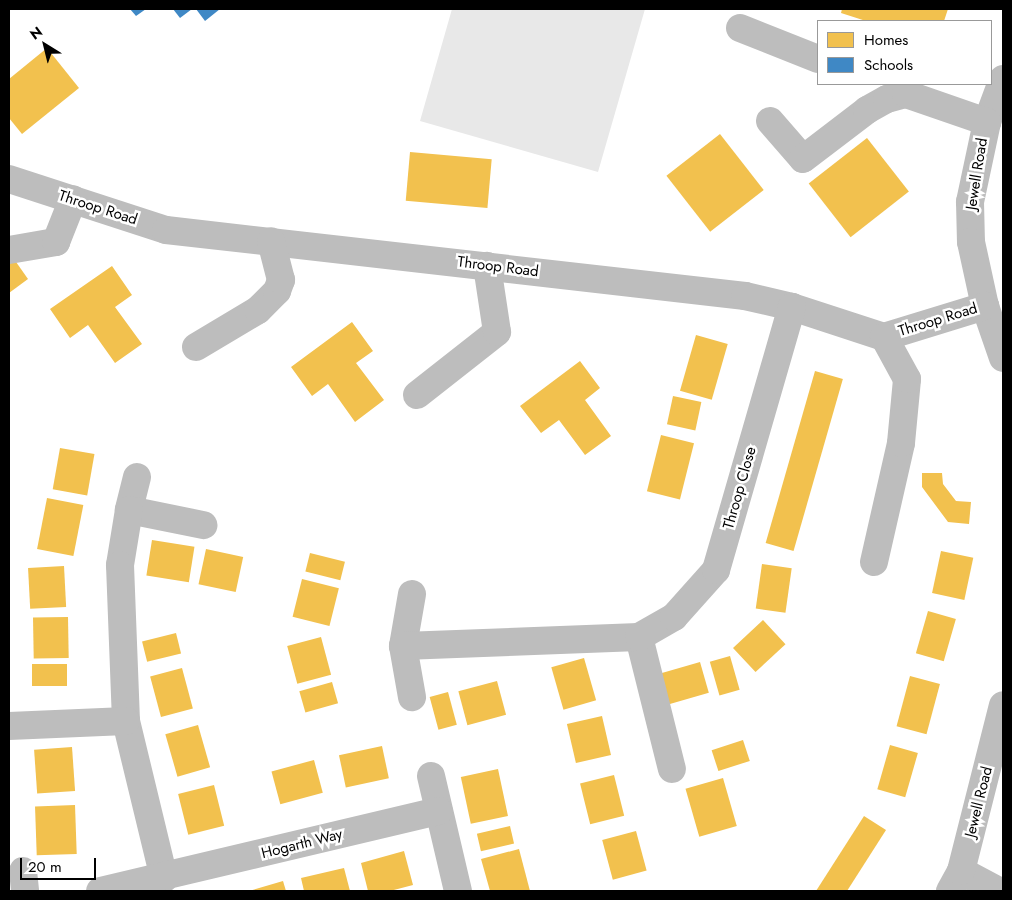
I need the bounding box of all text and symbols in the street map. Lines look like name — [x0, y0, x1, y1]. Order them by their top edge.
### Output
north arrow — [20, 20, 70, 70]
legend — [817, 20, 992, 85]
text: N — [26, 22, 47, 44]
text: Homes — [864, 29, 908, 51]
text: Schools — [864, 54, 913, 76]
street label: Jewell Road — [962, 137, 992, 211]
street label: Throop Road — [56, 187, 140, 229]
street label: Throop Road — [456, 253, 540, 281]
street label: Throop Road — [896, 299, 980, 341]
street label: Throop Close — [720, 445, 760, 531]
street label: Jewell Road — [961, 765, 997, 839]
street label: Hogarth Way — [260, 825, 344, 863]
scale bar — [22, 848, 99, 880]
text: 20 m — [28, 856, 62, 878]

